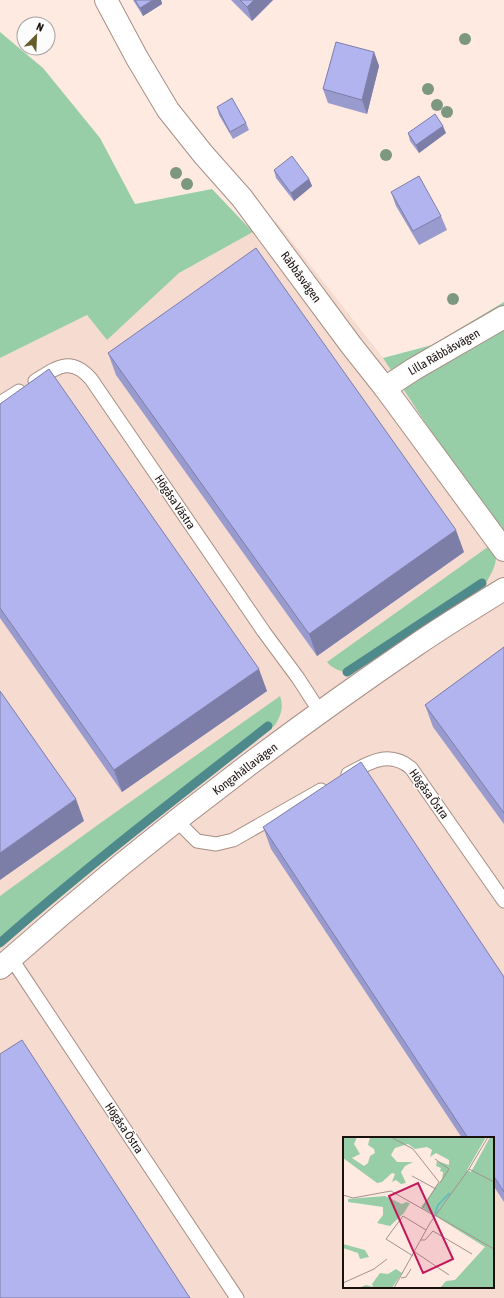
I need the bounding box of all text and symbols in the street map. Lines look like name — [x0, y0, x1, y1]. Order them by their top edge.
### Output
north arrow — [16, 16, 56, 56]
text: N — [35, 20, 45, 34]
street label: Räbbåsvägen — [278, 249, 324, 305]
street label: Lilla Räbbåsvägen — [406, 326, 482, 378]
street label: Högåsa Västra — [152, 472, 198, 532]
street label: Kongahällavägen — [210, 740, 280, 798]
street label: Högåsa Östra — [406, 766, 452, 822]
street label: Högåsa Östra — [102, 1100, 146, 1156]
inset map — [343, 1137, 494, 1288]

